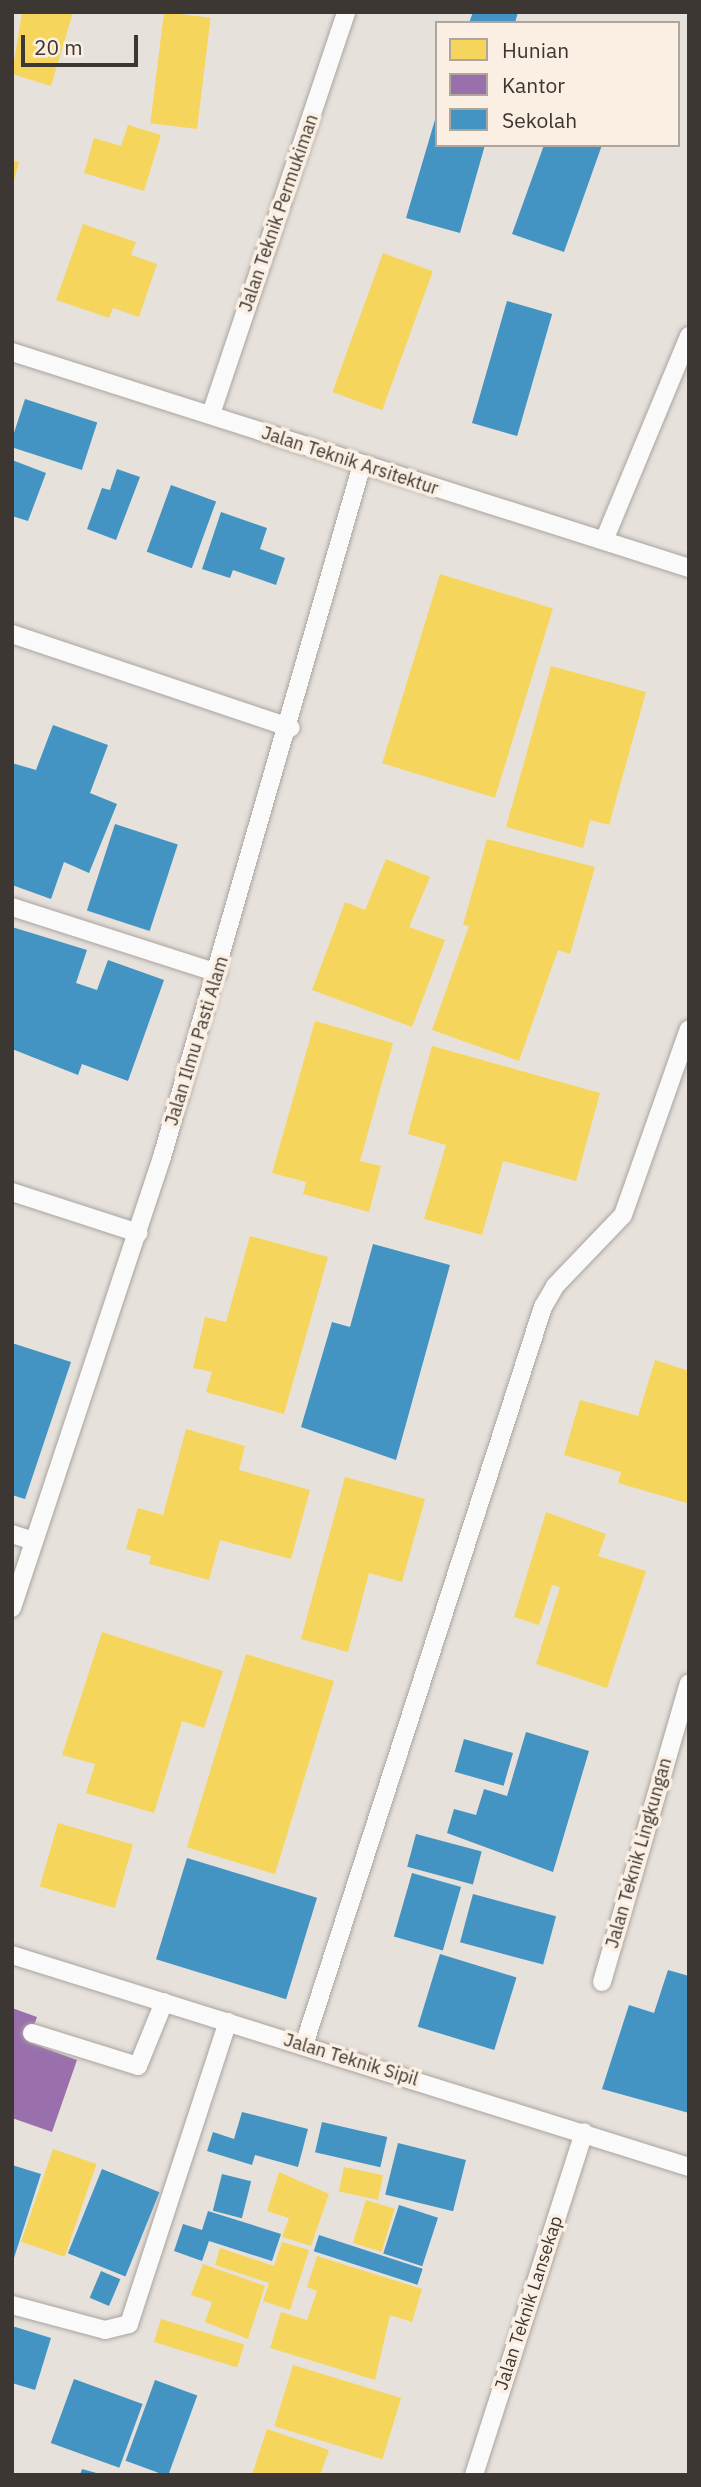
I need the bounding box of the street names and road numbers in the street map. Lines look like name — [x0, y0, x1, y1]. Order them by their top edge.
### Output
street label: Jalan Teknik Permukiman — [235, 112, 323, 314]
street label: Jalan Teknik Arsitektur — [259, 422, 441, 500]
street label: Jalan Ilmu Pasti Alam — [161, 954, 233, 1128]
street label: Jalan Teknik Lingkungan — [601, 1755, 677, 1951]
street label: Jalan Teknik Sipil — [281, 2029, 421, 2091]
street label: Jalan Teknik Lansekap — [491, 2213, 567, 2393]

